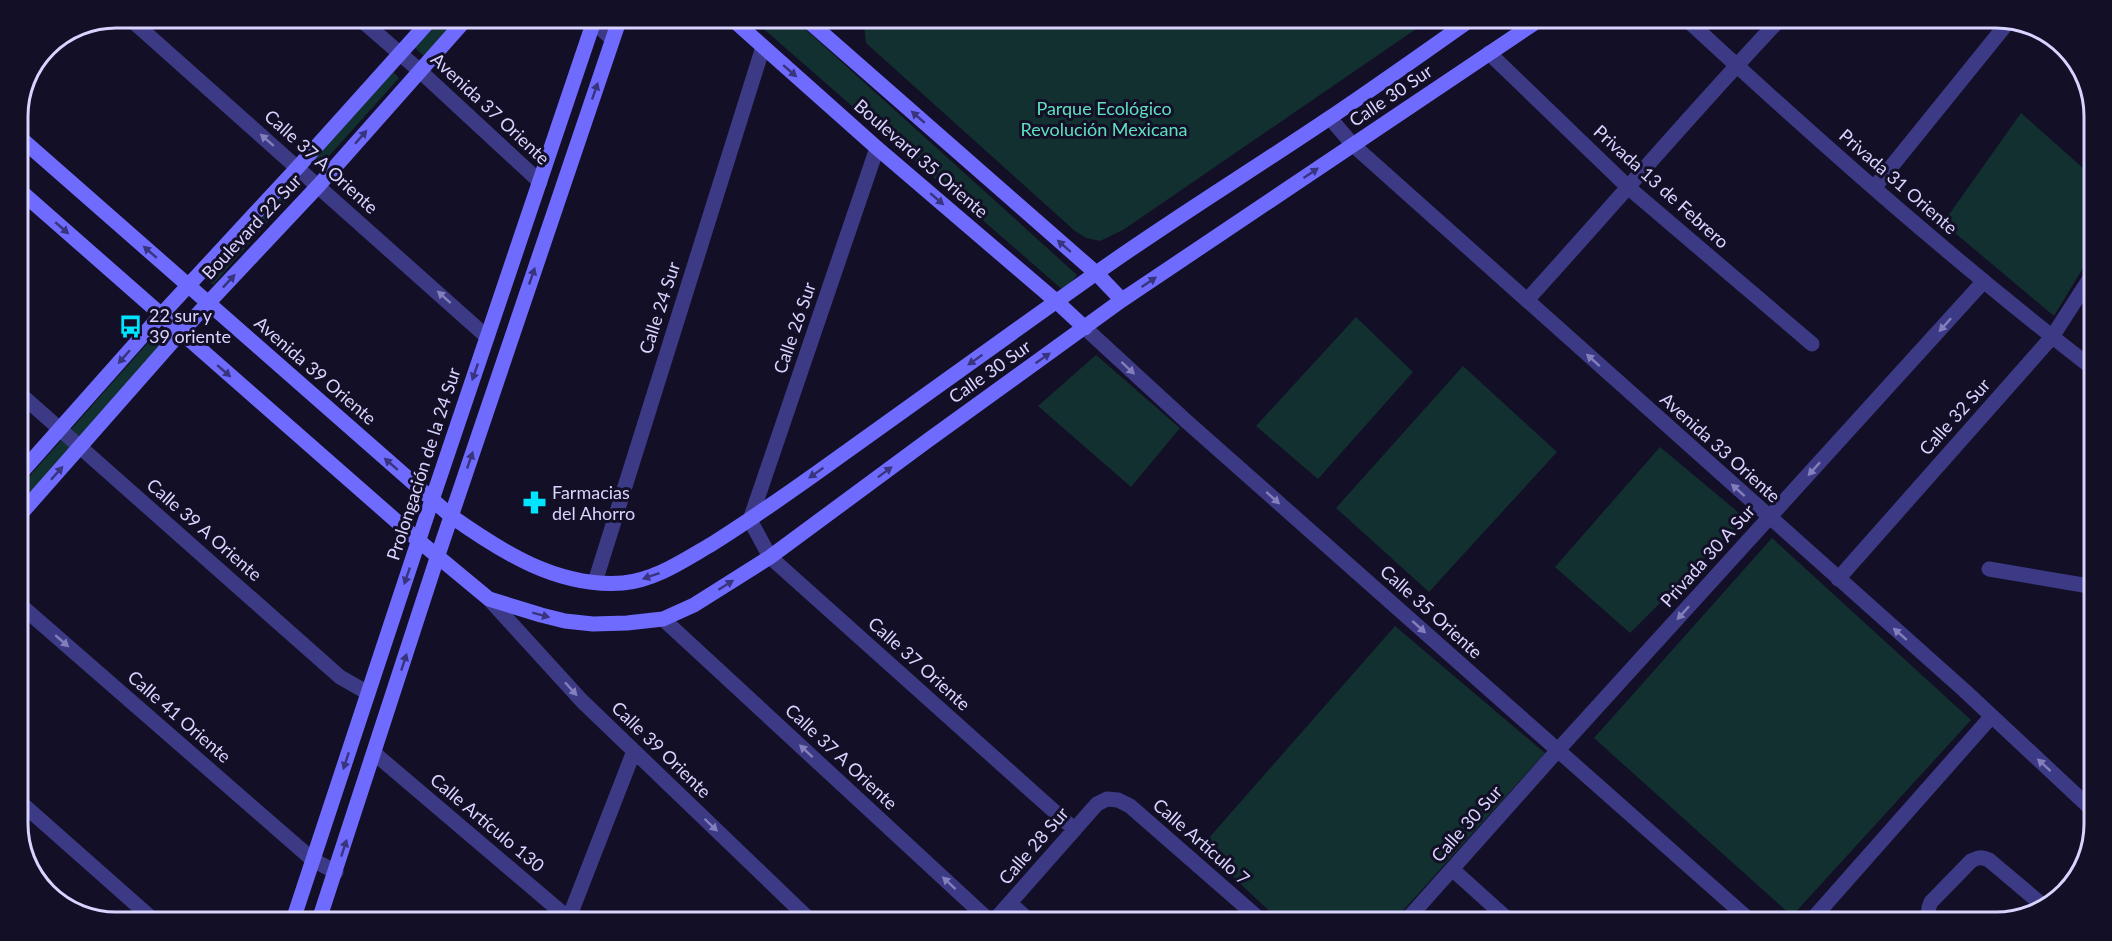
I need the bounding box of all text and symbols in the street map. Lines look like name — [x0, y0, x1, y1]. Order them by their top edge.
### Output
street label: Avenida 37 Oriente — [427, 48, 554, 169]
street label: Calle 30 Sur — [1345, 59, 1436, 131]
one-way arrow — [783, 64, 798, 78]
one-way arrow — [591, 82, 600, 100]
street label: Boulevard 35 Oriente — [850, 94, 993, 222]
park label: Parque Ecológico Revolución Mexicana — [1021, 97, 1187, 140]
street label: Calle 37 A Oriente — [260, 105, 383, 218]
one-way arrow — [911, 111, 926, 124]
street label: Privada 13 de Febrero — [1590, 120, 1734, 253]
street label: Privada 31 Oriente — [1835, 124, 1962, 238]
one-way arrow — [354, 130, 367, 145]
one-way arrow — [260, 134, 275, 147]
one-way arrow — [1303, 167, 1319, 179]
street label: Boulevard 22 Sur — [197, 169, 306, 284]
one-way arrow — [930, 193, 945, 206]
one-way arrow — [54, 221, 69, 234]
one-way arrow — [1057, 240, 1072, 253]
one-way arrow — [143, 246, 158, 259]
street label: Calle 24 Sur — [634, 259, 684, 356]
one-way arrow — [528, 267, 538, 285]
one-way arrow — [222, 274, 236, 288]
one-way arrow — [1141, 276, 1158, 287]
street label: Calle 26 Sur — [768, 279, 820, 376]
one-way arrow — [437, 291, 452, 304]
place label: 22 sur y 39 oriente — [149, 304, 231, 347]
street label: Avenida 39 Oriente — [250, 311, 381, 429]
bus stop icon: 22 sur y 39 oriente — [118, 313, 144, 339]
one-way arrow — [1938, 317, 1952, 332]
street label: Calle 30 Sur — [944, 335, 1035, 408]
one-way arrow — [118, 349, 131, 364]
one-way arrow — [1035, 353, 1051, 364]
one-way arrow — [968, 354, 984, 366]
one-way arrow — [1586, 354, 1601, 367]
one-way arrow — [1120, 361, 1135, 374]
one-way arrow — [470, 363, 480, 381]
one-way arrow — [216, 364, 231, 377]
street label: Prolongación de la 24 Sur — [381, 364, 465, 563]
street label: Calle 32 Sur — [1914, 373, 1995, 459]
street label: Avenida 33 Oriente — [1656, 388, 1785, 507]
one-way arrow — [466, 451, 475, 469]
one-way arrow — [384, 458, 399, 471]
one-way arrow — [1807, 462, 1821, 476]
one-way arrow — [50, 466, 63, 481]
one-way arrow — [876, 466, 892, 478]
one-way arrow — [809, 467, 825, 479]
street label: Calle 39 A Oriente — [143, 473, 267, 585]
place label: Farmacias del Ahorro — [552, 481, 635, 524]
one-way arrow — [1731, 483, 1746, 497]
pharmacy icon: Farmacias del Ahorro — [521, 490, 547, 516]
one-way arrow — [1265, 491, 1280, 504]
street label: Privada 30 A Sur — [1655, 499, 1759, 611]
street label: Calle 35 Oriente — [1376, 560, 1487, 663]
one-way arrow — [402, 567, 412, 585]
one-way arrow — [642, 571, 660, 581]
one-way arrow — [718, 580, 734, 591]
one-way arrow — [1676, 606, 1690, 620]
one-way arrow — [532, 611, 550, 620]
street label: Calle 37 Oriente — [864, 612, 975, 715]
one-way arrow — [1411, 620, 1426, 633]
one-way arrow — [1893, 628, 1908, 641]
one-way arrow — [54, 634, 69, 647]
one-way arrow — [400, 653, 409, 671]
street label: Calle 41 Oriente — [124, 665, 236, 767]
one-way arrow — [564, 681, 577, 696]
street label: Calle 39 Oriente — [607, 696, 716, 802]
street label: Calle 37 A Oriente — [781, 699, 902, 814]
one-way arrow — [799, 745, 814, 758]
one-way arrow — [341, 752, 350, 770]
one-way arrow — [2037, 759, 2052, 772]
street label: Calle Artículo 130 — [426, 768, 549, 876]
street label: Calle 30 Sur — [1426, 780, 1507, 866]
street label: Calle Artículo 7 — [1149, 793, 1254, 889]
street label: Calle 28 Sur — [994, 802, 1073, 889]
one-way arrow — [704, 817, 718, 831]
one-way arrow — [339, 839, 349, 857]
one-way arrow — [942, 876, 957, 890]

